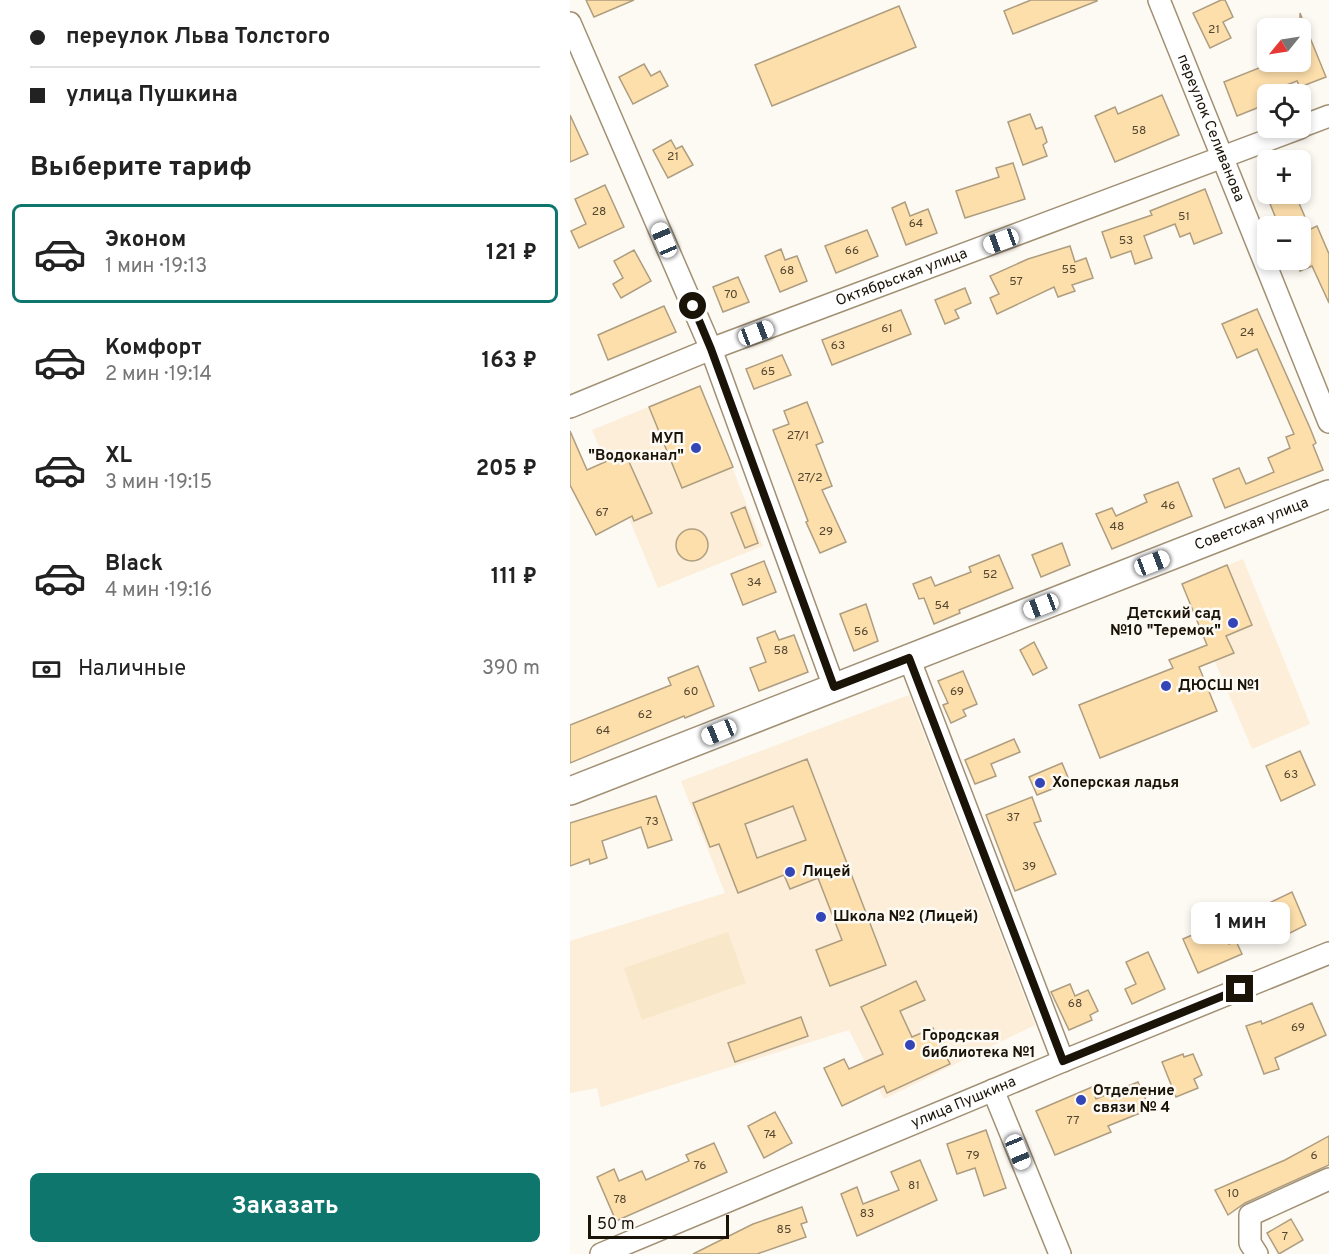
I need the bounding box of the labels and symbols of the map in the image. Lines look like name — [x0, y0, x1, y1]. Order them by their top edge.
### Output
north arrow — [1257, 18, 1311, 72]
house number: 21 — [1208, 22, 1220, 38]
street label: переулок Селиванова — [1172, 51, 1249, 205]
house number: 58 — [1132, 123, 1146, 139]
house number: 21 — [667, 149, 679, 165]
house number: 28 — [592, 204, 606, 220]
house number: 51 — [1178, 209, 1190, 225]
house number: 64 — [909, 216, 923, 232]
car — [649, 220, 679, 260]
car — [981, 226, 1021, 256]
house number: 53 — [1119, 233, 1133, 249]
house number: 66 — [845, 243, 859, 259]
street label: Октябрьская улица — [833, 244, 970, 311]
house number: 55 — [1062, 262, 1076, 278]
house number: 68 — [780, 263, 794, 279]
house number: 57 — [1009, 274, 1023, 290]
house number: 70 — [724, 287, 738, 303]
route start — [679, 292, 706, 319]
car — [736, 318, 776, 348]
house number: 61 — [881, 321, 893, 337]
house number: 24 — [1240, 325, 1254, 341]
house number: 63 — [831, 338, 845, 354]
house number: 65 — [761, 364, 775, 380]
house number: 27/1 — [787, 428, 809, 444]
place label: МУП "Водоканал" — [588, 430, 684, 466]
marker: МУП "Водоканал" — [689, 441, 703, 455]
house number: 27/2 — [797, 470, 823, 486]
street label: Советская улица — [1192, 493, 1311, 555]
house number: 46 — [1161, 498, 1175, 514]
house number: 67 — [595, 505, 609, 521]
house number: 48 — [1110, 519, 1124, 535]
house number: 29 — [819, 524, 833, 540]
car — [1132, 548, 1172, 578]
house number: 52 — [983, 567, 997, 583]
house number: 34 — [747, 575, 761, 591]
car — [1021, 591, 1061, 621]
house number: 54 — [934, 598, 950, 614]
place label: Детский сад №10 "Теремок" — [1110, 605, 1221, 641]
marker: Детский сад №10 "Теремок" — [1226, 616, 1240, 630]
house number: 56 — [854, 624, 868, 640]
house number: 58 — [774, 643, 788, 659]
place label: ДЮСШ №1 — [1178, 677, 1260, 696]
marker: ДЮСШ №1 — [1159, 679, 1173, 693]
house number: 60 — [684, 684, 698, 700]
house number: 69 — [950, 684, 964, 700]
house number: 62 — [638, 707, 652, 723]
car — [699, 717, 739, 747]
house number: 64 — [596, 723, 610, 739]
house number: 63 — [1284, 767, 1298, 783]
place label: Хоперская ладья — [1052, 774, 1179, 793]
marker: Хоперская ладья — [1033, 776, 1047, 790]
house number: 37 — [1006, 810, 1020, 826]
house number: 73 — [645, 814, 659, 830]
house number: 39 — [1022, 859, 1036, 875]
place label: Лицей — [802, 863, 850, 882]
marker: Лицей — [783, 865, 797, 879]
callout: 1 мин — [1190, 902, 1290, 944]
place label: Школа №2 (Лицей) — [833, 908, 978, 927]
marker: Школа №2 (Лицей) — [814, 910, 828, 924]
route end — [1226, 975, 1253, 1002]
house number: 68 — [1068, 996, 1082, 1012]
house number: 69 — [1291, 1020, 1305, 1036]
place label: Городская библиотека №1 — [922, 1027, 1035, 1063]
marker: Городская библиотека №1 — [903, 1038, 917, 1052]
street label: улица Пушкина — [908, 1072, 1019, 1133]
place label: Отделение связи № 4 — [1093, 1082, 1175, 1118]
marker: Отделение связи № 4 — [1074, 1093, 1088, 1107]
house number: 77 — [1067, 1113, 1079, 1129]
house number: 74 — [764, 1127, 776, 1143]
car — [1003, 1132, 1033, 1172]
house number: 79 — [966, 1148, 980, 1164]
house number: 6 — [1310, 1148, 1318, 1164]
house number: 76 — [694, 1158, 706, 1174]
house number: 81 — [908, 1178, 920, 1194]
house number: 10 — [1227, 1186, 1239, 1202]
house number: 78 — [613, 1192, 627, 1208]
house number: 83 — [860, 1206, 874, 1222]
scale bar — [588, 1212, 729, 1240]
house number: 85 — [777, 1222, 791, 1238]
house number: 7 — [1282, 1229, 1288, 1245]

